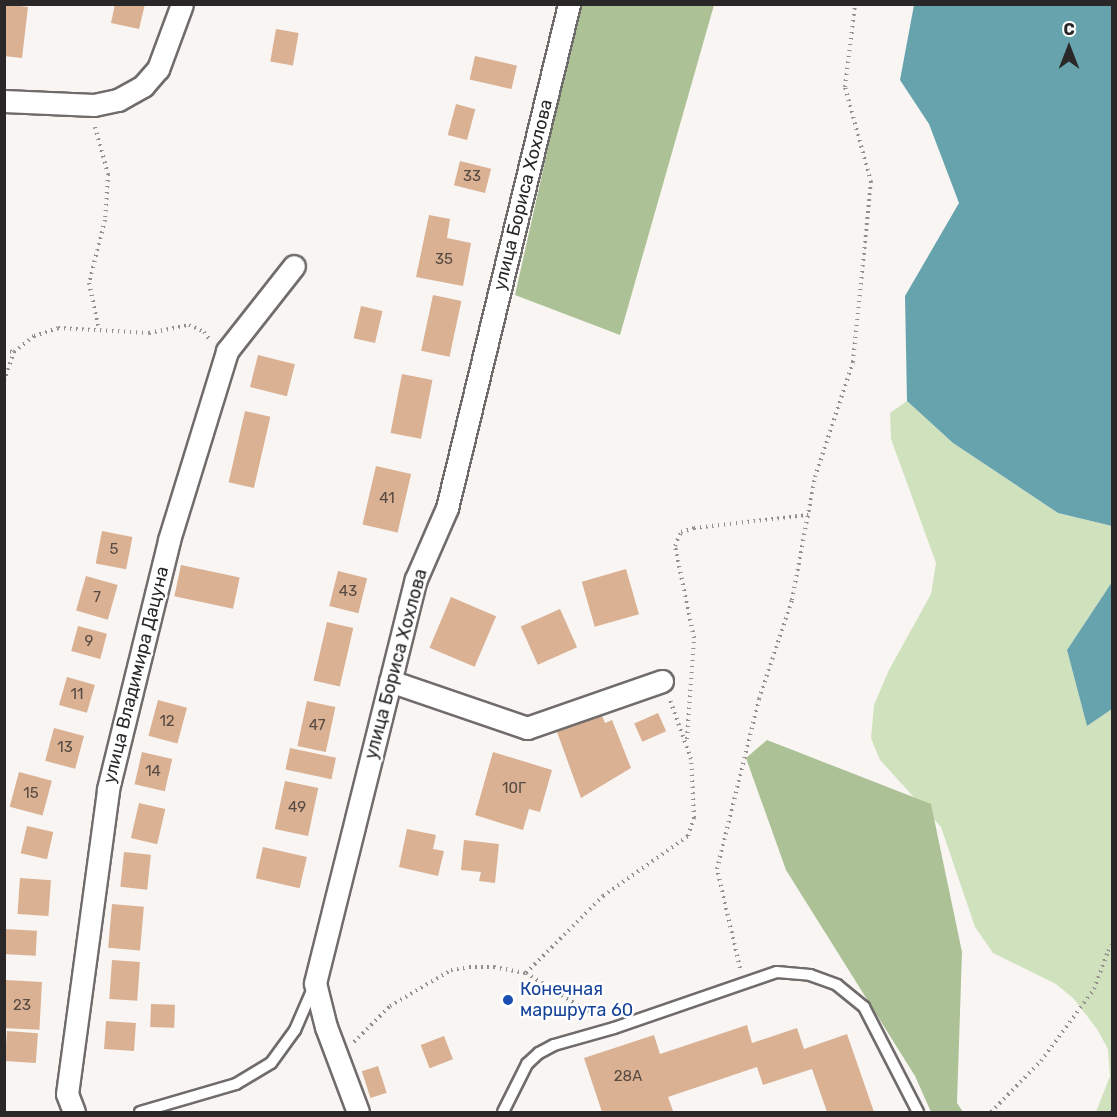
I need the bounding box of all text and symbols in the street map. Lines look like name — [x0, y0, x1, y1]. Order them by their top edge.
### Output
north arrow — [1039, 18, 1099, 78]
text: С — [1063, 20, 1075, 39]
street label: улица Бориса Хохлова — [489, 97, 557, 293]
house number: 33 — [463, 168, 481, 186]
house number: 35 — [435, 251, 453, 269]
house number: 41 — [379, 490, 395, 508]
house number: 5 — [110, 541, 118, 559]
street label: улица Владимира Дацуна — [99, 564, 173, 786]
street label: улица Бориса Хохлова — [360, 566, 432, 762]
house number: 43 — [339, 583, 357, 601]
house number: 7 — [93, 589, 101, 607]
house number: 9 — [85, 633, 93, 651]
house number: 11 — [71, 686, 83, 704]
house number: 12 — [159, 713, 175, 731]
house number: 47 — [309, 717, 325, 735]
house number: 13 — [57, 739, 73, 757]
house number: 14 — [145, 763, 161, 781]
house number: 10Г — [502, 780, 526, 798]
house number: 15 — [23, 785, 39, 803]
house number: 49 — [288, 799, 306, 817]
place label: Конечная маршрута 60 — [520, 979, 633, 1022]
marker: Конечная маршрута 60 — [501, 993, 515, 1007]
house number: 23 — [13, 997, 31, 1015]
house number: 28А — [614, 1068, 642, 1086]

